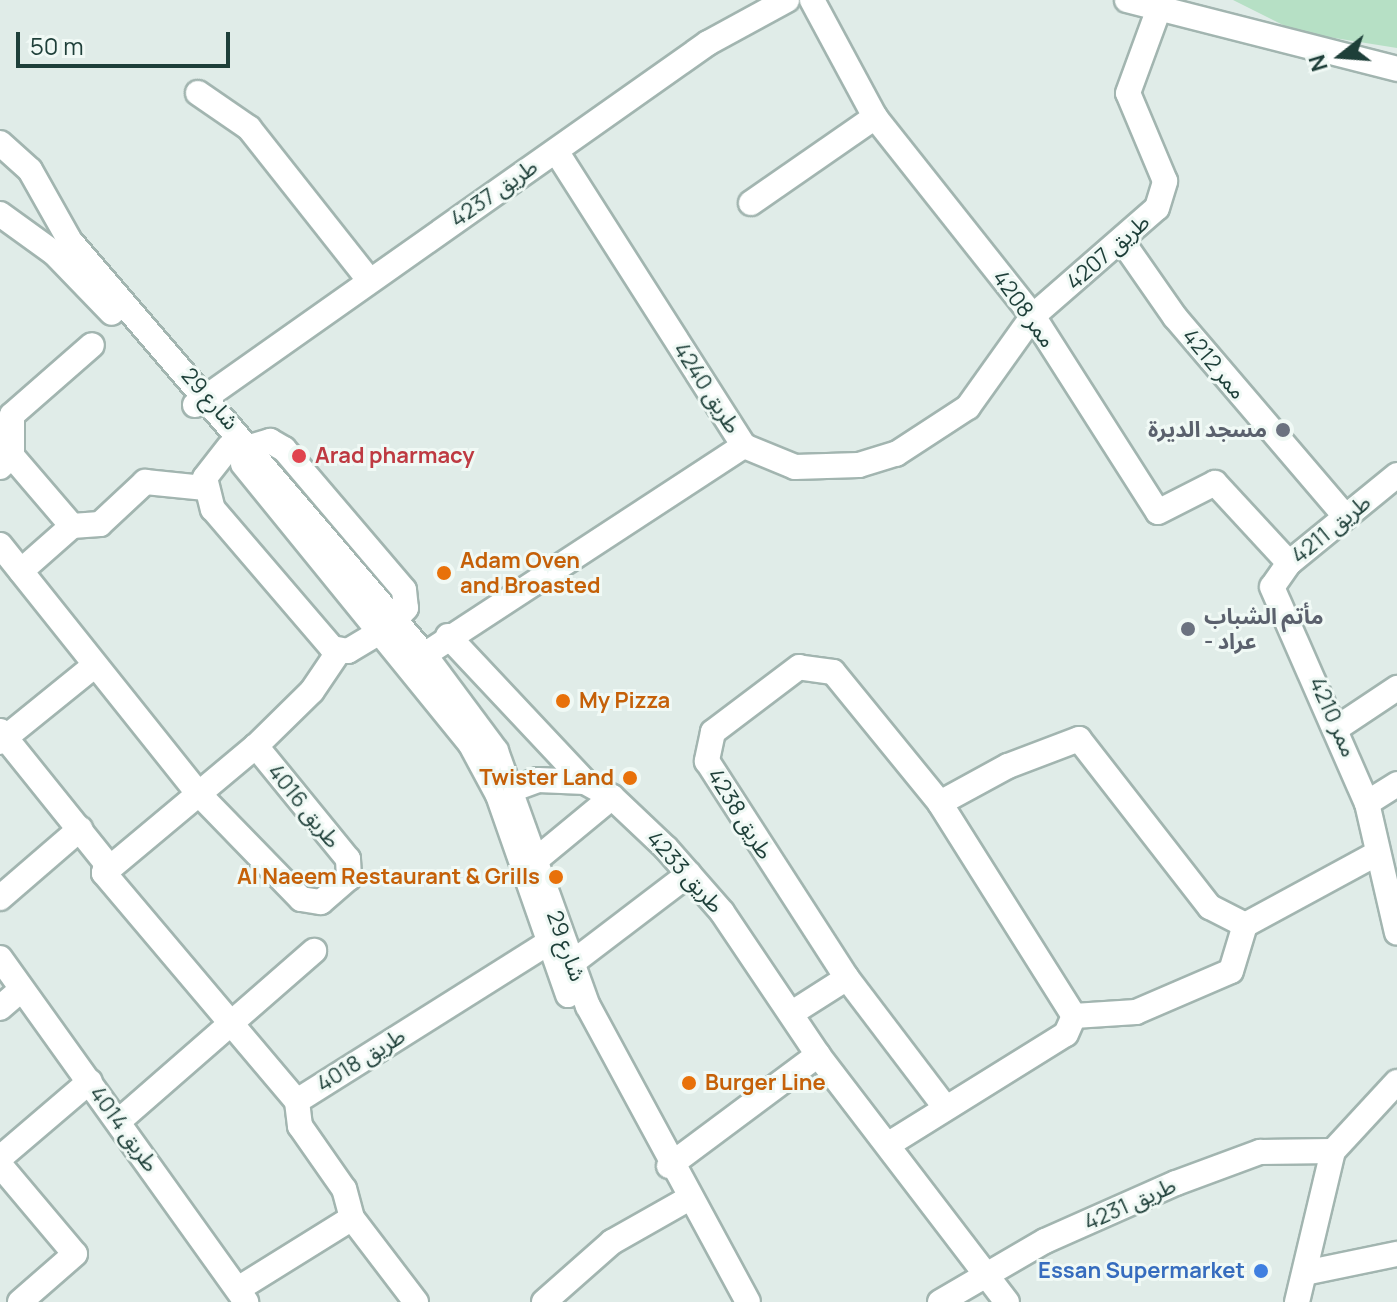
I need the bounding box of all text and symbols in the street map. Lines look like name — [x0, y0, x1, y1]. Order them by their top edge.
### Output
scale bar — [20, 16, 234, 66]
north arrow — [1301, 16, 1381, 96]
text: 50 m — [30, 29, 84, 62]
text: N — [1301, 51, 1335, 75]
street label: طريق 4237 — [445, 153, 543, 233]
street label: طريق 4207 — [1061, 209, 1155, 295]
street label: ممر 4208 — [987, 265, 1061, 353]
street label: ممر 4212 — [1177, 323, 1251, 405]
street label: طريق 4240 — [668, 338, 746, 438]
street label: شارع 29 — [176, 363, 244, 435]
place label: مسجد الديرة — [1148, 417, 1267, 443]
marker: مسجد الديرة — [1274, 421, 1292, 439]
place label: Arad pharmacy — [315, 443, 475, 469]
marker: Arad pharmacy — [290, 447, 308, 465]
street label: طريق 4211 — [1286, 489, 1376, 569]
place label: Adam Oven and Broasted — [460, 547, 601, 598]
marker: Adam Oven and Broasted — [435, 564, 453, 582]
place label: مأتم الشباب - عراد — [1204, 603, 1324, 654]
marker: مأتم الشباب - عراد — [1179, 620, 1197, 638]
street label: ممر 4210 — [1304, 673, 1362, 761]
place label: My Pizza — [579, 688, 670, 714]
marker: My Pizza — [554, 692, 572, 710]
street label: طريق 4016 — [262, 759, 346, 853]
street label: طريق 4238 — [702, 764, 778, 864]
place label: Twister Land — [479, 765, 614, 791]
marker: Twister Land — [621, 769, 639, 787]
street label: طريق 4233 — [641, 825, 729, 919]
place label: Al Naeem Restaurant & Grills — [237, 864, 540, 890]
marker: Al Naeem Restaurant & Grills — [547, 868, 565, 886]
street label: شارع 29 — [541, 907, 591, 985]
street label: طريق 4018 — [312, 1022, 410, 1098]
place label: Burger Line — [705, 1070, 826, 1096]
marker: Burger Line — [680, 1074, 698, 1092]
street label: طريق 4014 — [84, 1081, 164, 1177]
street label: طريق 4231 — [1080, 1172, 1180, 1236]
place label: Essan Supermarket — [1038, 1258, 1245, 1284]
marker: Essan Supermarket — [1252, 1262, 1270, 1280]

